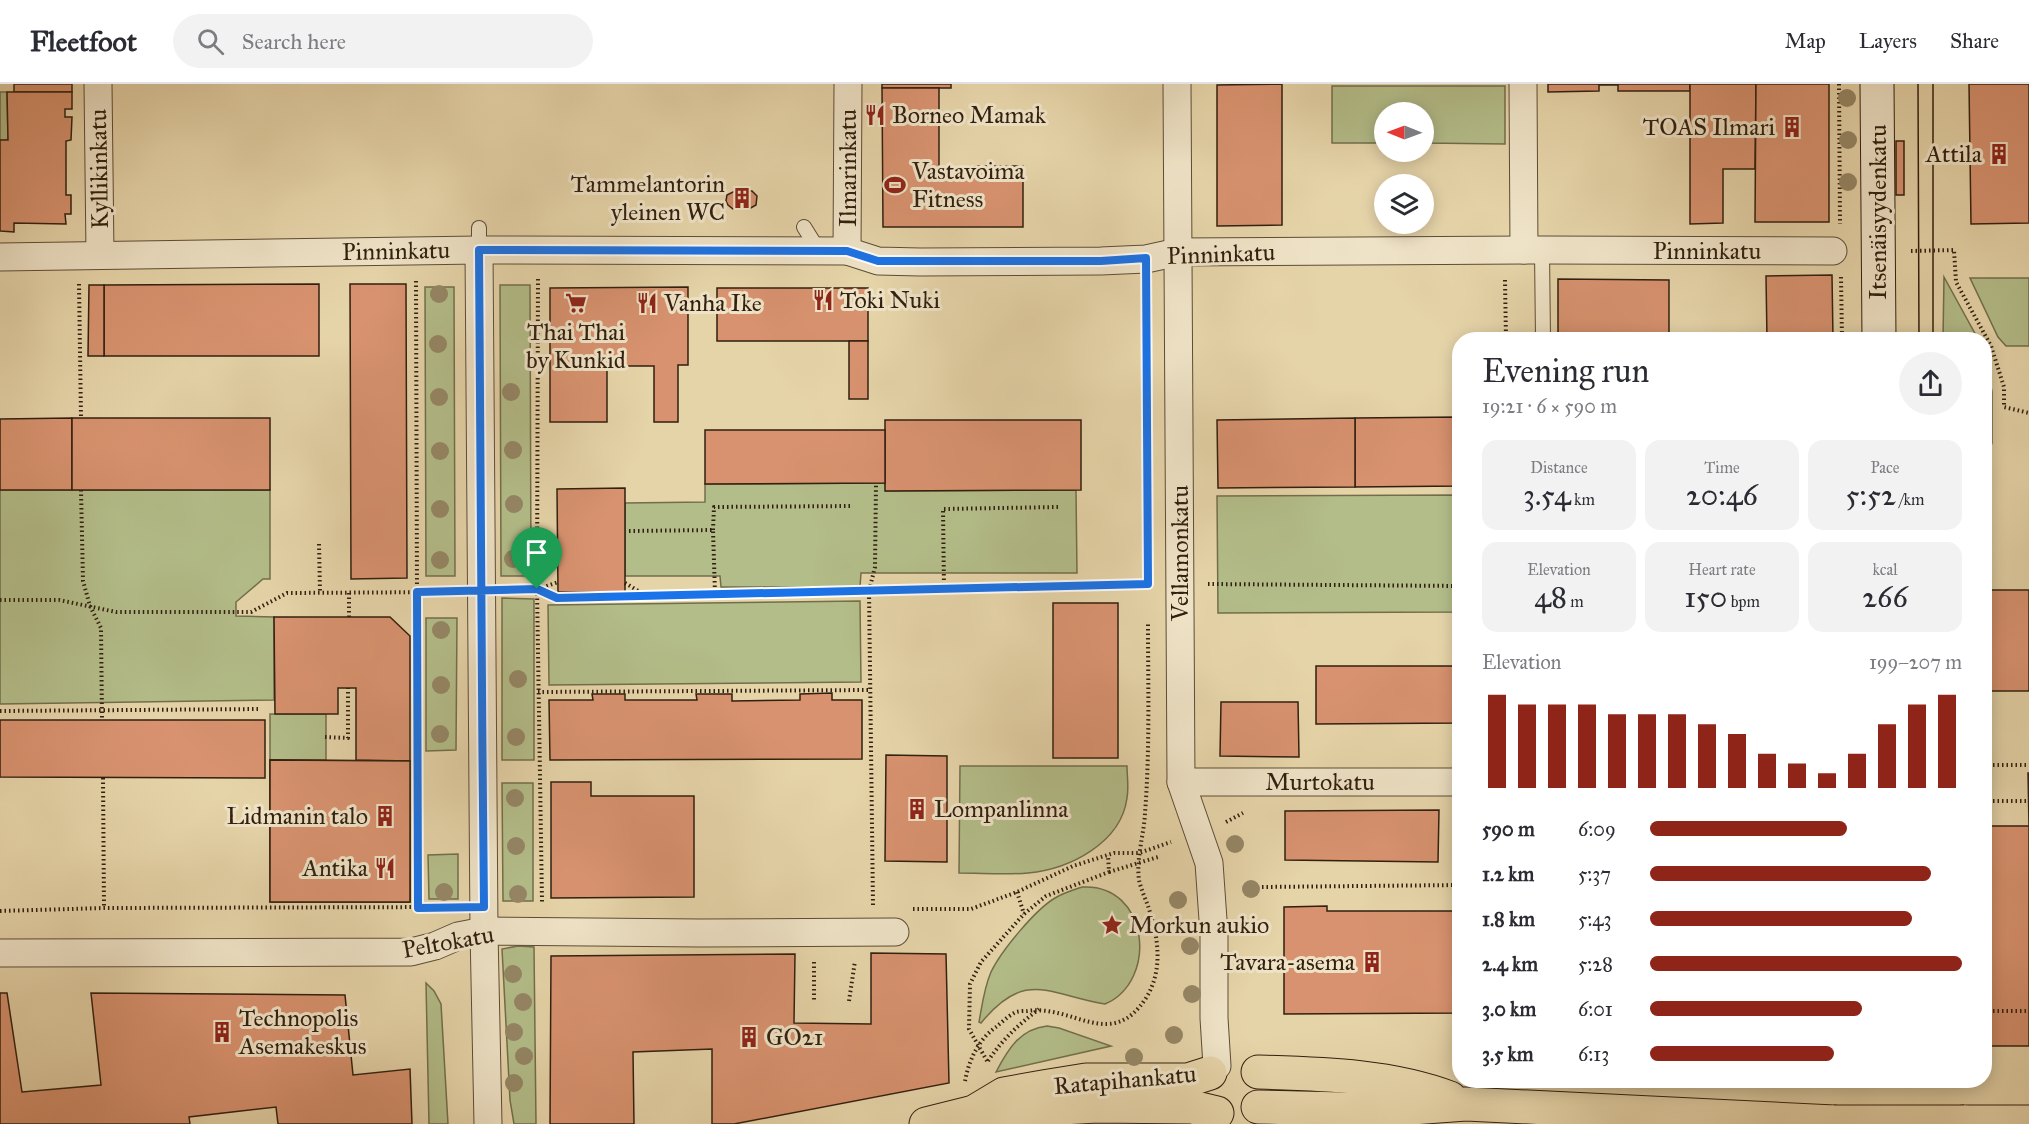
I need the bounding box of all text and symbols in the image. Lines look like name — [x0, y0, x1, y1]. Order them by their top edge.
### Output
search box — [173, 14, 593, 68]
text: Fleetfoot — [30, 24, 137, 59]
icon: search — [194, 25, 227, 58]
text: Search here — [242, 28, 346, 55]
text: Map — [1785, 28, 1826, 54]
text: Layers — [1859, 28, 1917, 54]
text: Share — [1950, 28, 1999, 54]
place label: Borneo Mamak — [892, 100, 1047, 130]
north arrow — [1374, 102, 1434, 162]
map controls — [1374, 102, 1434, 234]
restaurant icon: Borneo Mamak — [863, 103, 887, 127]
street label: Kyllikinkatu — [83, 108, 115, 229]
street label: Ilmarinkatu — [833, 109, 863, 227]
place label: TOAS Ilmari — [1643, 112, 1775, 142]
building icon: TOAS Ilmari — [1780, 115, 1804, 139]
street label: Itsenäisyydenkatu — [1863, 124, 1893, 300]
place label: Attila — [1925, 139, 1983, 169]
building icon: Attila — [1987, 142, 2011, 166]
place label: Vastavoima Fitness — [911, 156, 1026, 214]
place label: Tammelantorin yleinen WC — [571, 169, 725, 227]
sports icon: Vastavoima Fitness — [883, 173, 907, 197]
button: layers — [1374, 174, 1434, 234]
building icon: Tammelantorin yleinen WC — [730, 186, 754, 210]
street label: Pinninkatu — [342, 235, 451, 267]
street label: Pinninkatu — [1653, 236, 1761, 266]
street label: Pinninkatu — [1166, 237, 1276, 271]
place label: Toki Nuki — [840, 285, 940, 315]
place label: Vanha Ike — [663, 288, 762, 318]
restaurant icon: Toki Nuki — [811, 288, 835, 312]
supermarket icon: Thai Thai by Kunkid — [564, 291, 588, 315]
restaurant icon: Vanha Ike — [635, 291, 659, 315]
place label: Thai Thai by Kunkid — [526, 317, 626, 375]
text: Evening run — [1482, 351, 1649, 391]
button: share — [1899, 352, 1962, 415]
text: 19:21 · 6 × 590 m — [1482, 394, 1617, 418]
text: Distance — [1530, 458, 1588, 477]
text: Time — [1704, 458, 1740, 477]
text: Pace — [1870, 458, 1900, 477]
text: 3.54 — [1523, 477, 1571, 513]
text: 20:46 — [1686, 477, 1758, 513]
text: 5:52 — [1846, 477, 1896, 513]
street label: Vellamonkatu — [1165, 485, 1195, 622]
text: km — [1571, 490, 1595, 509]
text: /km — [1896, 490, 1924, 509]
pin — [511, 527, 562, 589]
icon: arrive — [520, 536, 553, 569]
text: Elevation — [1527, 560, 1591, 579]
text: Heart rate — [1688, 560, 1756, 579]
text: kcal — [1872, 560, 1898, 579]
text: 48 — [1534, 579, 1567, 615]
text: 150 — [1684, 579, 1727, 615]
text: 266 — [1862, 579, 1908, 615]
text: m — [1567, 592, 1584, 611]
text: bpm — [1727, 592, 1760, 611]
text: Elevation — [1482, 650, 1561, 674]
text: 199–207 m — [1869, 650, 1962, 674]
street label: Murtokatu — [1265, 767, 1375, 797]
place label: Lompanlinna — [934, 794, 1069, 824]
building icon: Lompanlinna — [905, 797, 929, 821]
place label: Lidmanin talo — [226, 801, 368, 831]
building icon: Lidmanin talo — [373, 804, 397, 828]
text: 590 m — [1482, 817, 1535, 841]
text: 6:09 — [1578, 817, 1616, 841]
place label: Antika — [302, 853, 369, 883]
restaurant icon: Antika — [373, 856, 397, 880]
text: 1.2 km — [1482, 862, 1534, 886]
text: 5:37 — [1578, 862, 1611, 886]
text: 1.8 km — [1482, 907, 1535, 931]
text: 5:43 — [1578, 907, 1611, 931]
place label: Morkun aukio — [1129, 910, 1269, 940]
place icon: Morkun aukio — [1100, 913, 1124, 937]
street label: Peltokatu — [400, 919, 496, 965]
place label: Tavara-asema — [1220, 947, 1356, 977]
building icon: Tavara-asema — [1360, 950, 1384, 974]
text: 2.4 km — [1482, 952, 1538, 976]
text: 5:28 — [1578, 952, 1613, 976]
text: 3.0 km — [1482, 997, 1536, 1021]
text: 6:01 — [1578, 997, 1613, 1021]
place label: Technopolis Asemakeskus — [238, 1003, 367, 1061]
building icon: Technopolis Asemakeskus — [210, 1020, 234, 1044]
place label: GO21 — [766, 1022, 823, 1052]
building icon: GO21 — [737, 1025, 761, 1049]
text: 3.5 km — [1482, 1042, 1534, 1066]
text: 6:13 — [1578, 1042, 1609, 1066]
street label: Ratapihankatu — [1052, 1059, 1198, 1101]

